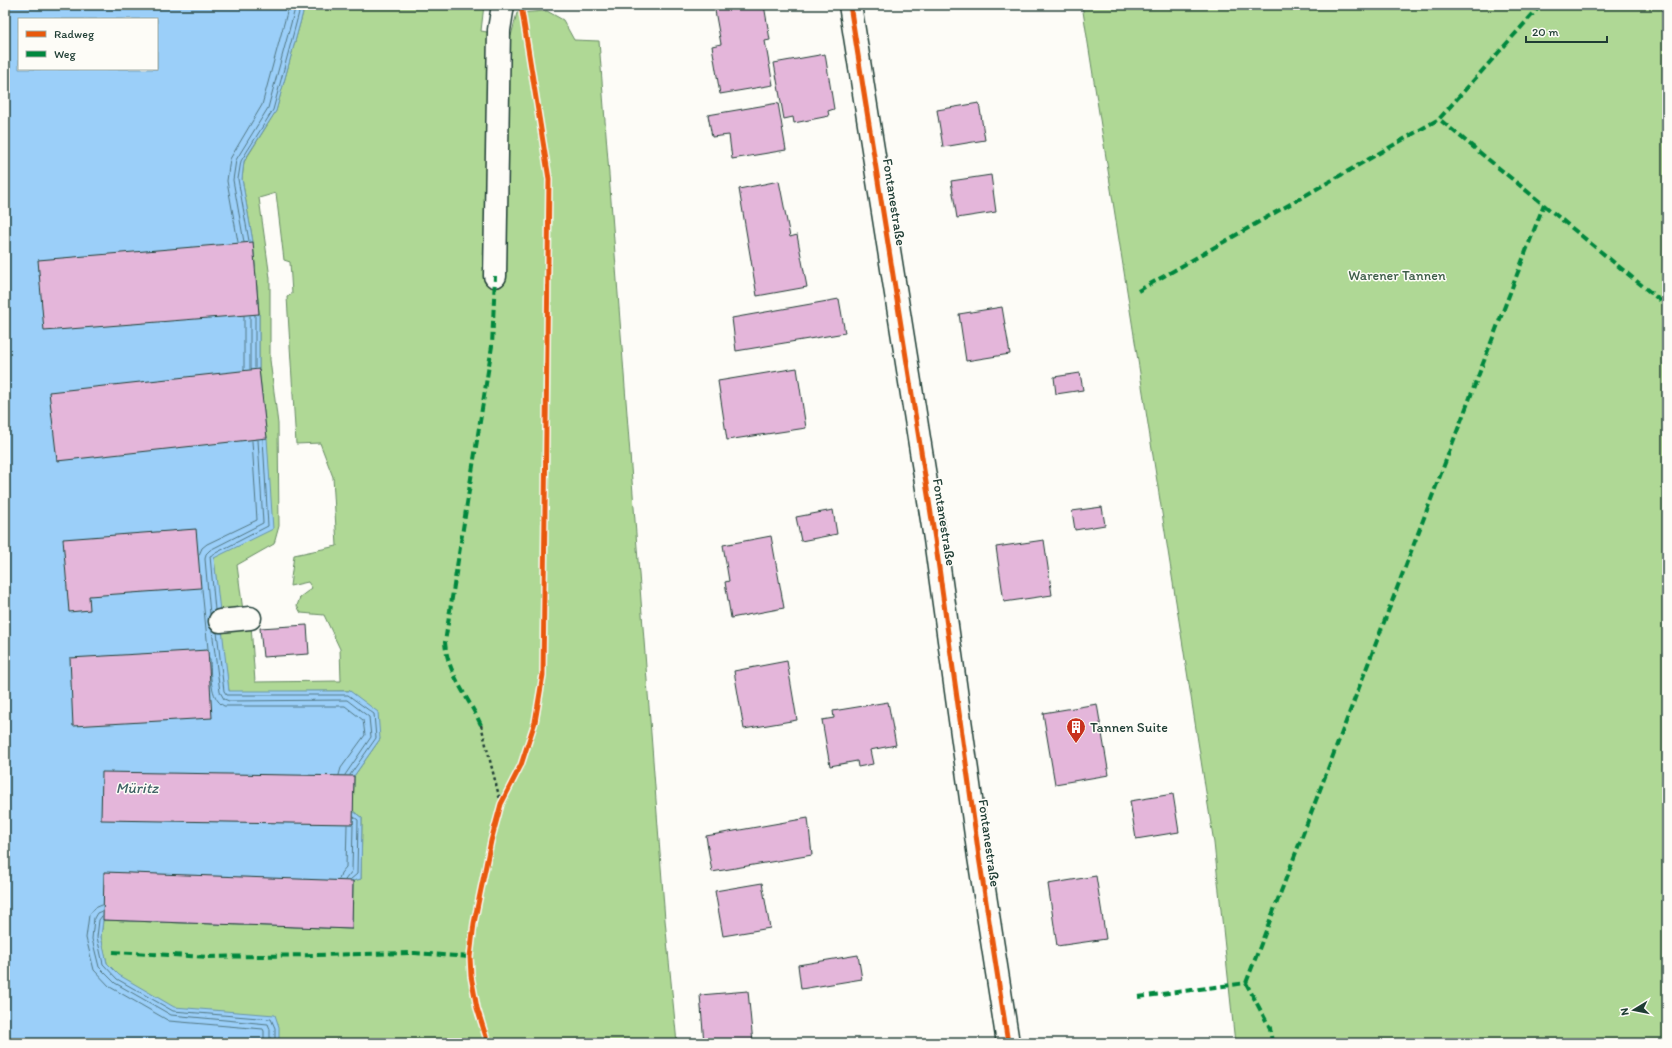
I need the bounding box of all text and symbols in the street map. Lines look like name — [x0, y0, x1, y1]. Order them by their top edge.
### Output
legend — [18, 18, 158, 70]
scale bar — [1526, 18, 1607, 44]
text: 20 m — [1532, 25, 1559, 39]
text: Radweg — [54, 27, 95, 41]
text: Weg — [54, 47, 77, 61]
street label: Fontanestraße — [879, 157, 909, 247]
park label: Warener Tannen — [1348, 267, 1446, 284]
street label: Fontanestraße — [929, 477, 959, 567]
building icon: Tannen Suite — [1065, 716, 1087, 744]
place label: Tannen Suite — [1090, 719, 1168, 736]
water label: Müritz — [116, 779, 159, 797]
street label: Fontanestraße — [974, 798, 1004, 888]
north arrow — [1614, 990, 1654, 1030]
text: N — [1618, 1007, 1632, 1016]

